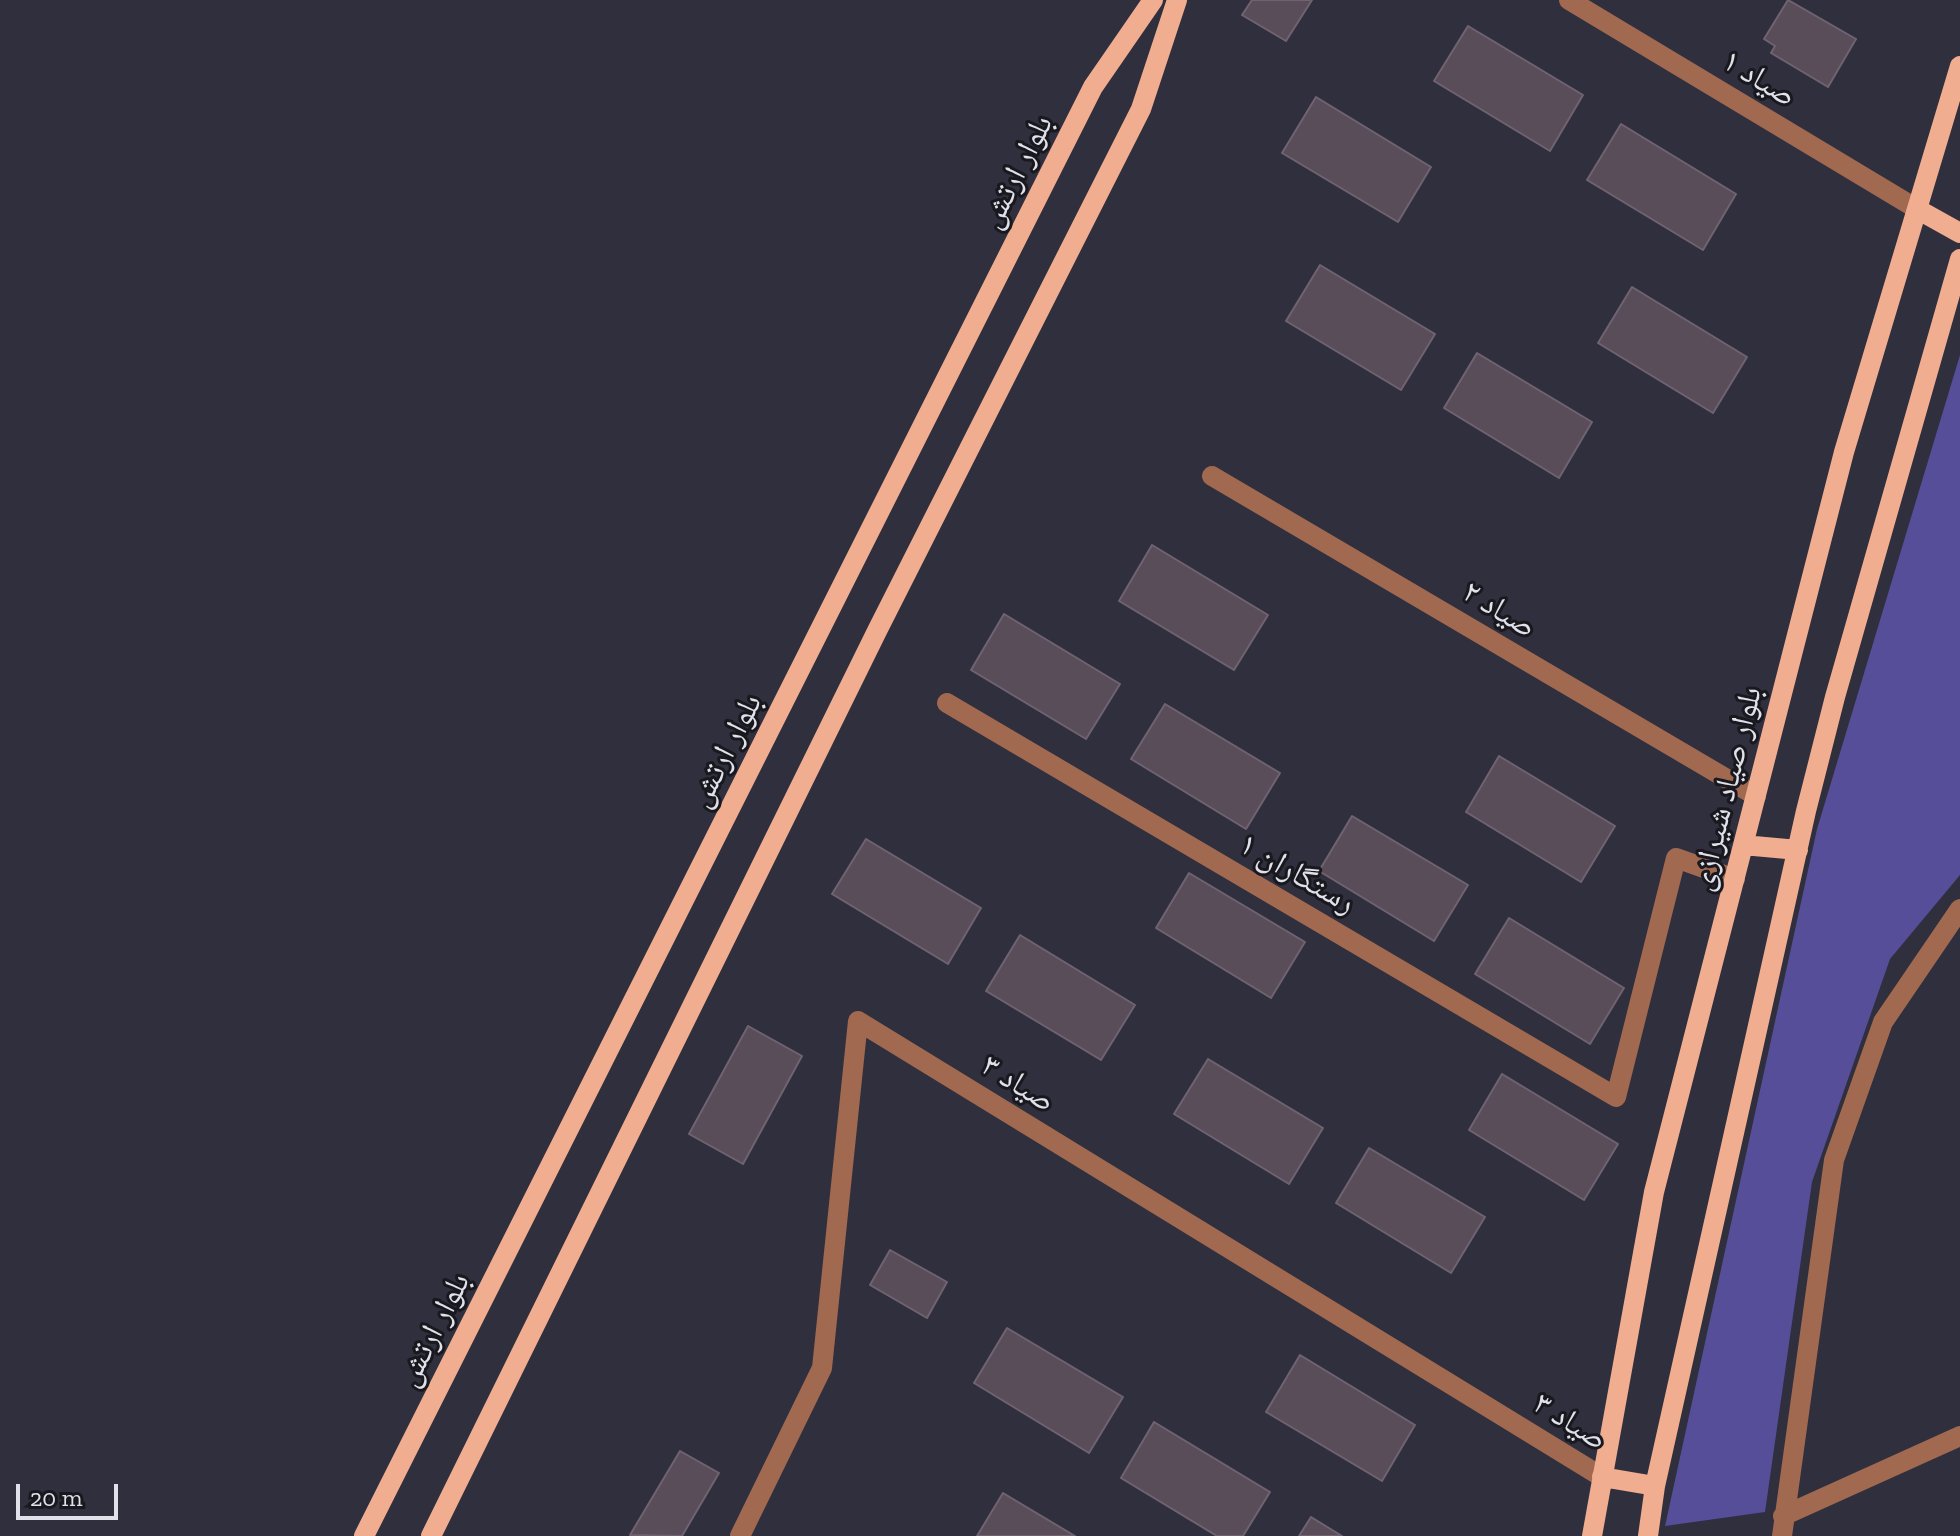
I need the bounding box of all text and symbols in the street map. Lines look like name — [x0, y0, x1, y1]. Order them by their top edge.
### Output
street label: صیاد ۱ — [1715, 42, 1803, 116]
street label: بلوار ارتش — [972, 109, 1062, 235]
street label: صیاد ۲ — [1455, 573, 1543, 647]
street label: بلوار صیاد شیرازی — [1683, 683, 1771, 895]
street label: بلوار ارتش — [681, 688, 771, 814]
street label: رستگاران ۱ — [1232, 825, 1362, 923]
street label: صیاد ۳ — [974, 1047, 1062, 1121]
street label: بلوار ارتش — [389, 1267, 479, 1393]
street label: صیاد ۳ — [1526, 1385, 1614, 1459]
scale bar — [20, 1468, 122, 1518]
text: 20 m — [30, 1483, 82, 1512]

